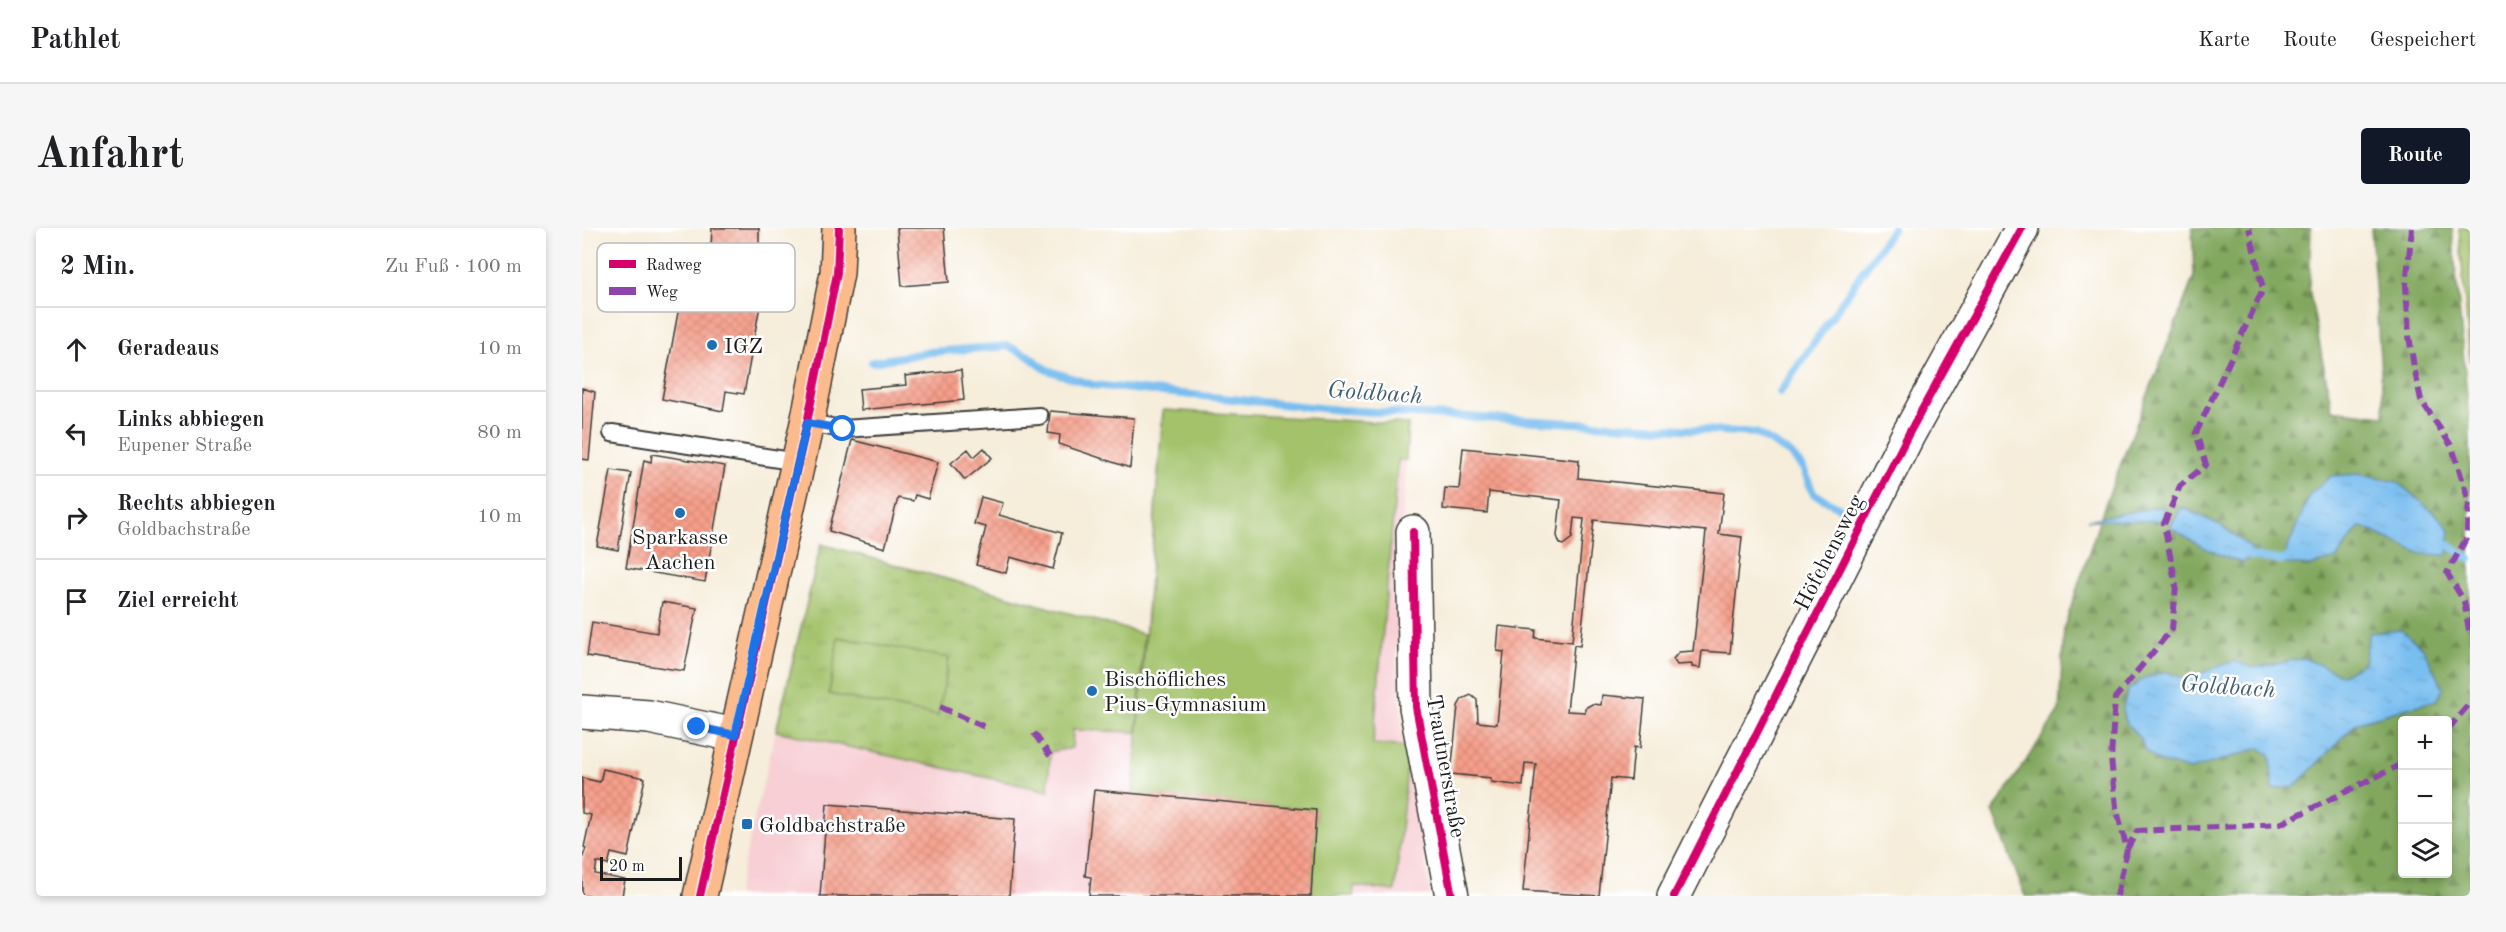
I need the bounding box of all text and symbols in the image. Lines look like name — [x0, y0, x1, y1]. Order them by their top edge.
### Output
text: Pathlet — [30, 27, 121, 55]
text: Karte — [2198, 30, 2250, 51]
text: Route — [2283, 30, 2337, 51]
text: Gespeichert — [2370, 30, 2476, 51]
button: Route — [2361, 128, 2470, 184]
text: Anfahrt — [36, 135, 184, 177]
legend — [597, 243, 795, 312]
text: 2 Min. — [60, 254, 135, 280]
text: Zu Fuß · 100 m — [385, 257, 522, 277]
text: Radweg — [646, 258, 702, 274]
text: Weg — [646, 285, 678, 301]
icon: ahead — [60, 333, 93, 366]
place label: IGZ — [724, 336, 763, 358]
text: Geradeaus — [117, 338, 219, 360]
marker: IGZ — [705, 338, 719, 352]
text: 10 m — [477, 339, 522, 359]
water label: Goldbach — [1326, 379, 1423, 409]
text: Links abbiegen — [117, 409, 265, 431]
route start — [829, 415, 855, 441]
icon: left — [60, 417, 93, 450]
text: 80 m — [477, 423, 522, 443]
text: Eupener Straße — [117, 436, 252, 456]
street label: Höfchensweg — [1791, 491, 1868, 614]
text: Rechts abbiegen — [117, 493, 276, 515]
icon: right — [60, 501, 93, 534]
marker: Sparkasse Aachen — [673, 506, 687, 520]
text: 10 m — [477, 507, 522, 527]
text: Goldbachstraße — [117, 520, 250, 540]
place label: Sparkasse Aachen — [632, 527, 728, 574]
icon: arrive — [60, 585, 93, 618]
text: Ziel erreicht — [117, 590, 238, 612]
place label: Bischöfliches Pius-Gymnasium — [1104, 669, 1267, 716]
water label: Goldbach — [2179, 673, 2276, 703]
marker: Bischöfliches Pius-Gymnasium — [1085, 684, 1099, 698]
street label: Trautnerstraße — [1422, 693, 1468, 840]
route end — [683, 713, 709, 739]
map controls — [2398, 716, 2452, 878]
button: + — [2398, 716, 2452, 770]
button: − — [2398, 770, 2452, 824]
place label: Goldbachstraße — [759, 815, 906, 837]
marker: Goldbachstraße — [740, 817, 754, 831]
button: layers — [2398, 824, 2452, 878]
scale bar — [600, 854, 682, 882]
text: 20 m — [609, 859, 645, 875]

